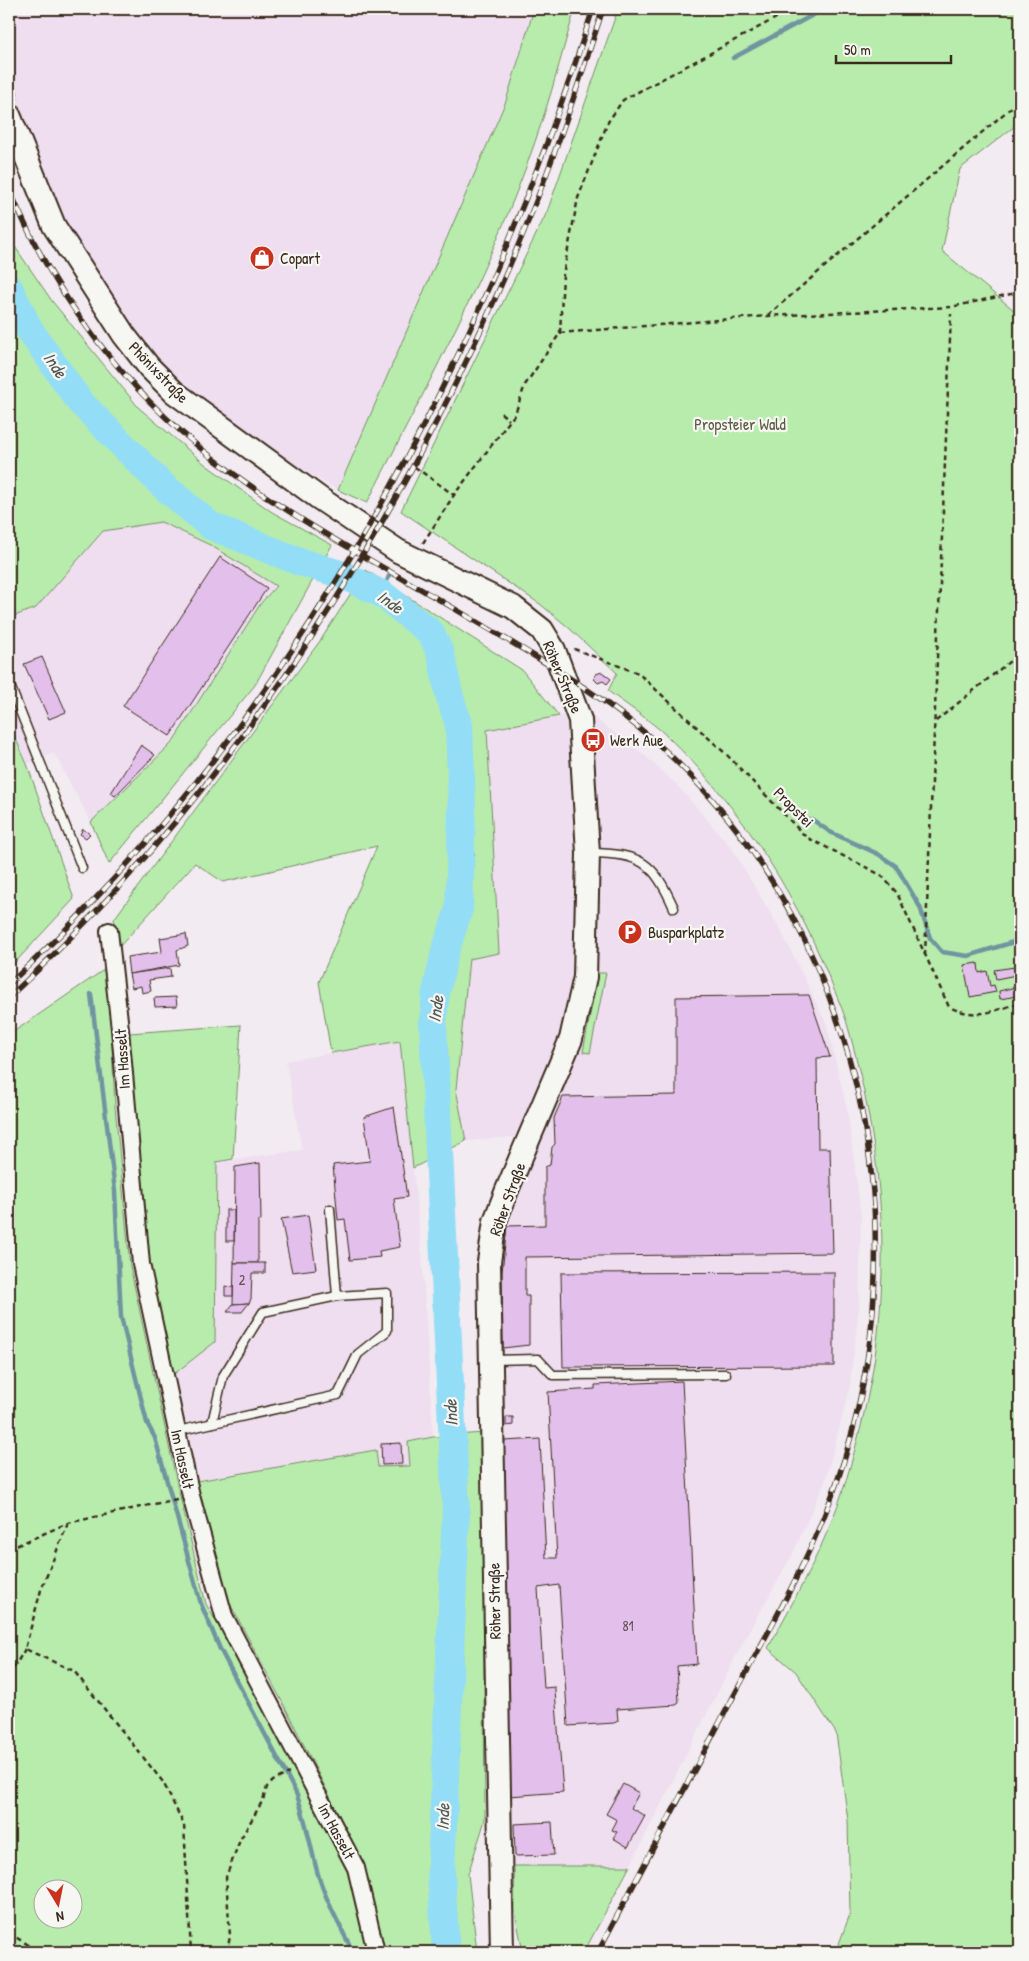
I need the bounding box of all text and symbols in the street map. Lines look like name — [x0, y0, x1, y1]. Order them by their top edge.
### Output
scale bar — [836, 32, 952, 64]
text: 50 m — [844, 39, 871, 60]
shop icon: Copart — [249, 245, 275, 271]
place label: Copart — [280, 247, 320, 269]
street label: Phönixstraße — [124, 336, 194, 408]
water label: Inde — [38, 347, 74, 383]
park label: Propsteier Wald — [694, 413, 786, 435]
water label: Inde — [372, 584, 409, 620]
street label: Röher Straße — [538, 637, 588, 717]
bus stop icon: Werk Aue — [580, 727, 606, 753]
place label: Werk Aue — [610, 729, 664, 751]
street label: Propstei — [769, 782, 819, 832]
parking icon: Busparkplatz — [617, 919, 643, 945]
place label: Busparkplatz — [648, 921, 724, 943]
water label: Inde — [421, 993, 450, 1024]
street label: Im Hasselt — [109, 1028, 135, 1090]
street label: Röher Straße — [484, 1159, 531, 1239]
house number: 2 — [239, 1270, 246, 1289]
water label: Inde — [437, 1398, 464, 1427]
street label: Im Hasselt — [166, 1427, 200, 1491]
street label: Röher Straße — [482, 1562, 506, 1640]
house number: 81 — [622, 1616, 634, 1635]
street label: Im Hasselt — [313, 1799, 361, 1863]
water label: Inde — [430, 1802, 455, 1831]
north arrow — [32, 1878, 82, 1928]
text: N — [54, 1907, 66, 1927]

